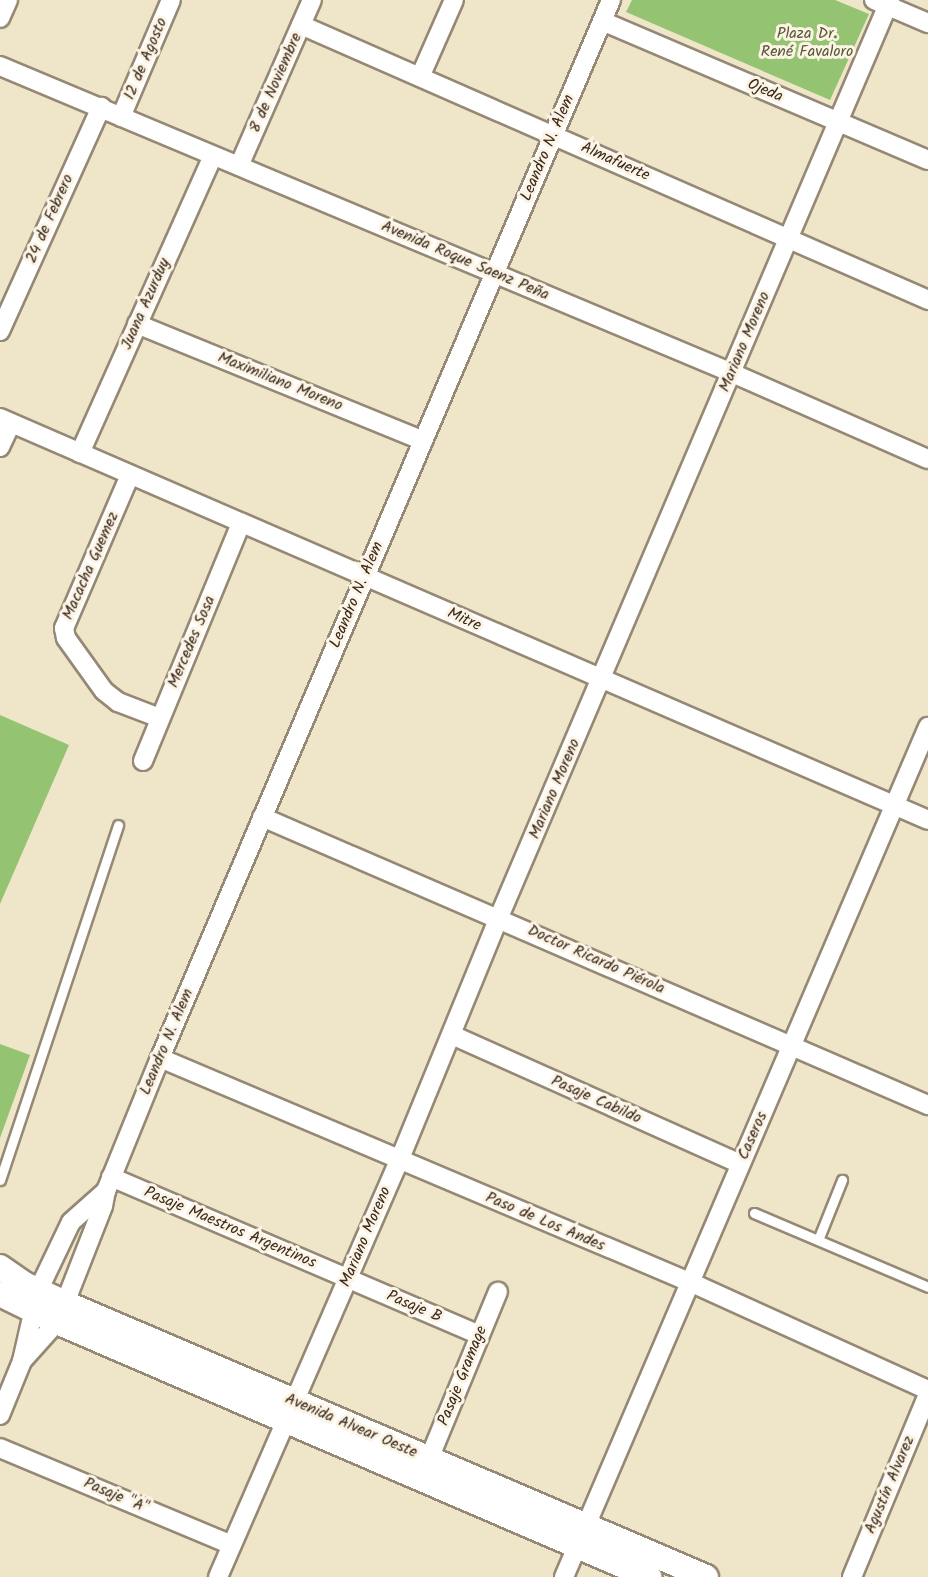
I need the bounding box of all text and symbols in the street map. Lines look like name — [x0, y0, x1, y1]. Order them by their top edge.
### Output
street label: 12 de Agosto — [120, 15, 172, 103]
park label: Plaza Dr. René Favaloro — [761, 24, 853, 62]
street label: 8 de Noviembre — [245, 30, 307, 136]
street label: Ojeda — [744, 75, 786, 107]
street label: Leandro N. Alem — [517, 92, 579, 204]
street label: Almafuerte — [578, 138, 652, 186]
street label: 24 de Febrero — [22, 172, 78, 266]
street label: Avenida Roque Saenz Peña — [378, 217, 552, 305]
street label: Juana Azurduy — [117, 255, 175, 353]
street label: Mariano Moreno — [715, 289, 775, 395]
street label: Maximiliano Moreno — [215, 348, 345, 416]
street label: Macacha Guemez — [59, 509, 123, 623]
street label: Leandro N. Alem — [326, 539, 388, 651]
street label: Mercedes Sosa — [164, 593, 220, 691]
street label: Mitre — [444, 604, 484, 636]
street label: Mariano Moreno — [525, 736, 585, 842]
street label: Doctor Ricardo Piérola — [524, 921, 668, 999]
street label: Leandro N. Alem — [136, 986, 198, 1098]
street label: Pasaje Cabildo — [548, 1072, 644, 1128]
street label: Caseros — [734, 1109, 772, 1163]
street label: Pasaje Maestros Argentinos — [141, 1183, 319, 1273]
street label: Mariano Moreno — [336, 1184, 396, 1290]
street label: Paso de Los Andes — [482, 1188, 608, 1256]
street label: Pasaje B — [383, 1287, 445, 1327]
street label: Pasaje Gramage — [434, 1323, 492, 1429]
street label: Avenida Alvear Oeste — [282, 1389, 420, 1463]
street label: Agustín Alvarez — [861, 1433, 919, 1537]
street label: Pasaje "A" — [81, 1474, 151, 1518]

